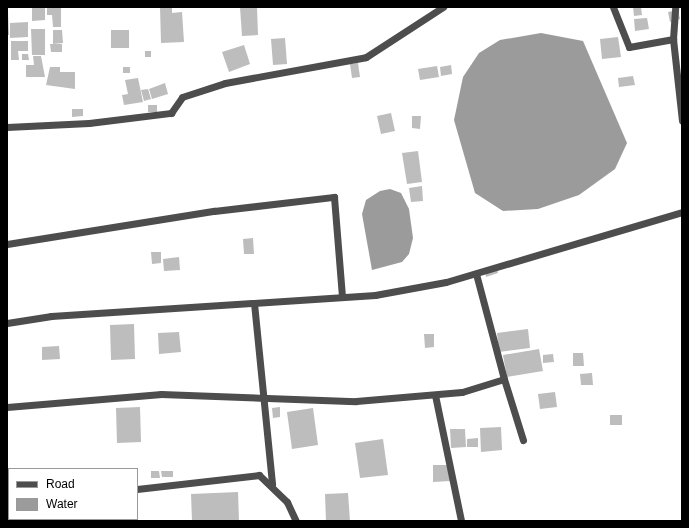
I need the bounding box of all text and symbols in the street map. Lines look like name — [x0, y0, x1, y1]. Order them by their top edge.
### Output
legend — [8, 468, 138, 520]
text: Road — [46, 477, 75, 491]
text: Water — [46, 497, 78, 511]

